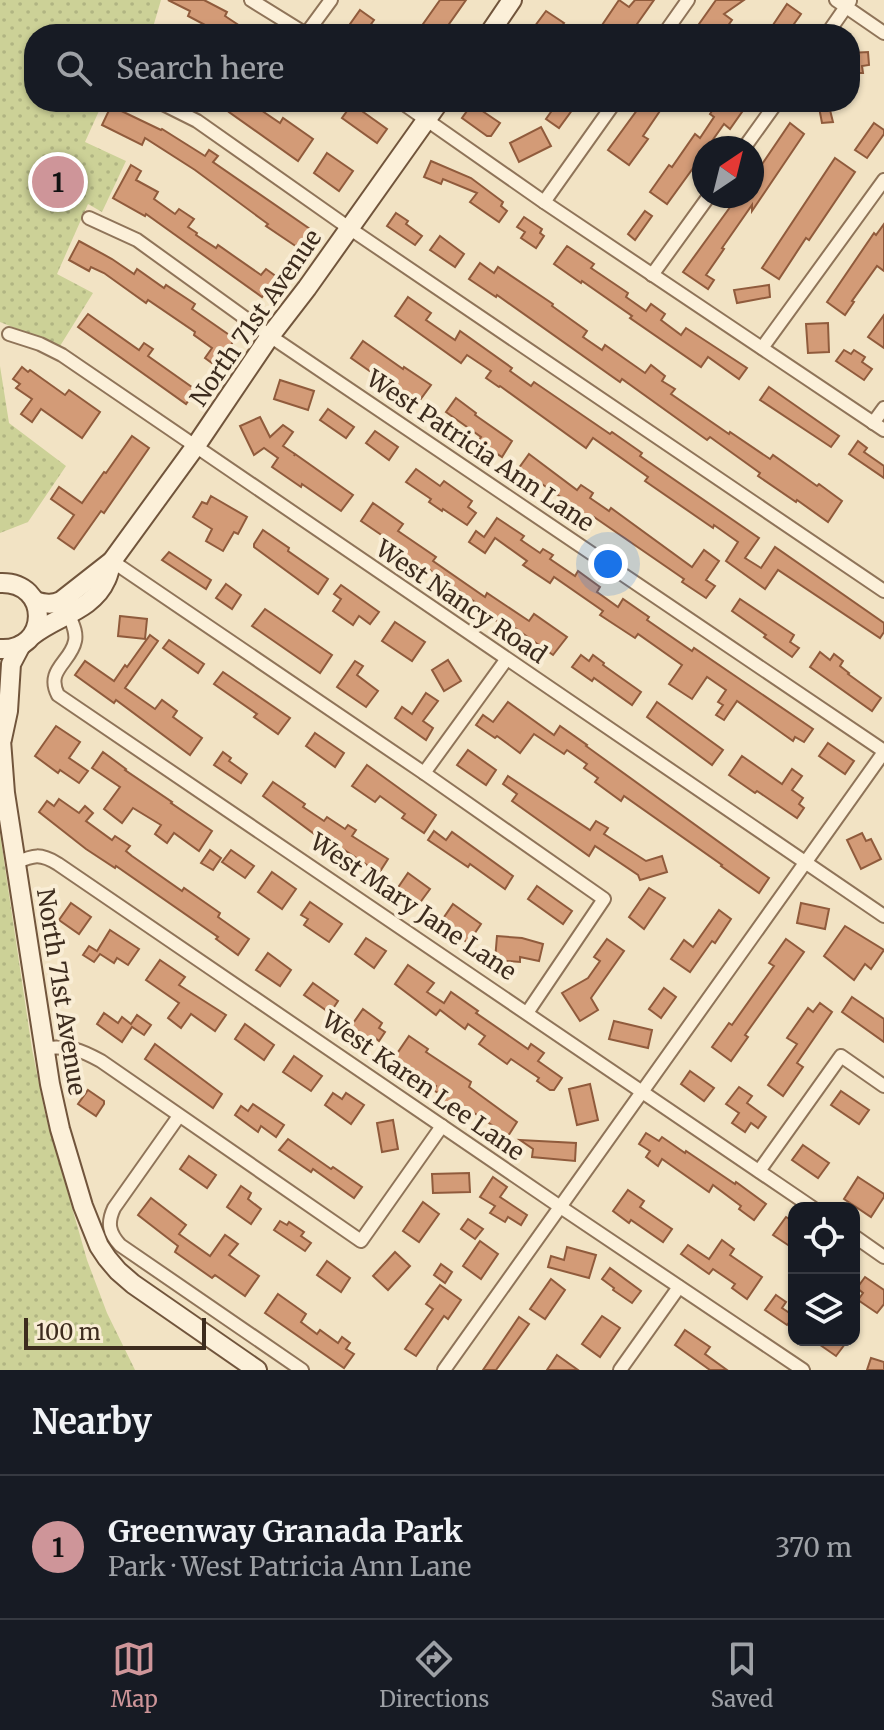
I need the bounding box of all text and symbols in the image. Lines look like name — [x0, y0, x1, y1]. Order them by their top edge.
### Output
search box — [24, 24, 860, 112]
icon: search — [52, 46, 96, 90]
text: Search here — [116, 49, 284, 87]
north arrow — [692, 136, 764, 208]
pin: 1 — [32, 152, 84, 212]
street label: North 71st Avenue — [183, 223, 328, 412]
street label: West Patricia Ann Lane — [360, 362, 600, 538]
street label: West Nancy Road — [369, 532, 553, 670]
your location — [588, 544, 628, 584]
street label: West Mary Jane Lane — [303, 826, 522, 987]
street label: North 71st Avenue — [30, 886, 93, 1097]
street label: West Karen Lee Lane — [315, 1003, 531, 1167]
map controls — [788, 1202, 860, 1346]
button: locate — [788, 1202, 860, 1274]
button: layers — [788, 1274, 860, 1346]
scale bar — [24, 1314, 206, 1350]
text: 100 m — [36, 1318, 101, 1346]
text: Nearby — [32, 1401, 152, 1443]
text: Greenway Granada Park — [108, 1512, 463, 1550]
text: 1 — [52, 1531, 64, 1564]
text: 370 m — [775, 1531, 852, 1564]
text: Park · West Patricia Ann Lane — [108, 1550, 471, 1583]
tab: Map — [111, 1637, 158, 1713]
tab: Directions — [379, 1637, 489, 1713]
tab: Saved — [711, 1637, 773, 1713]

